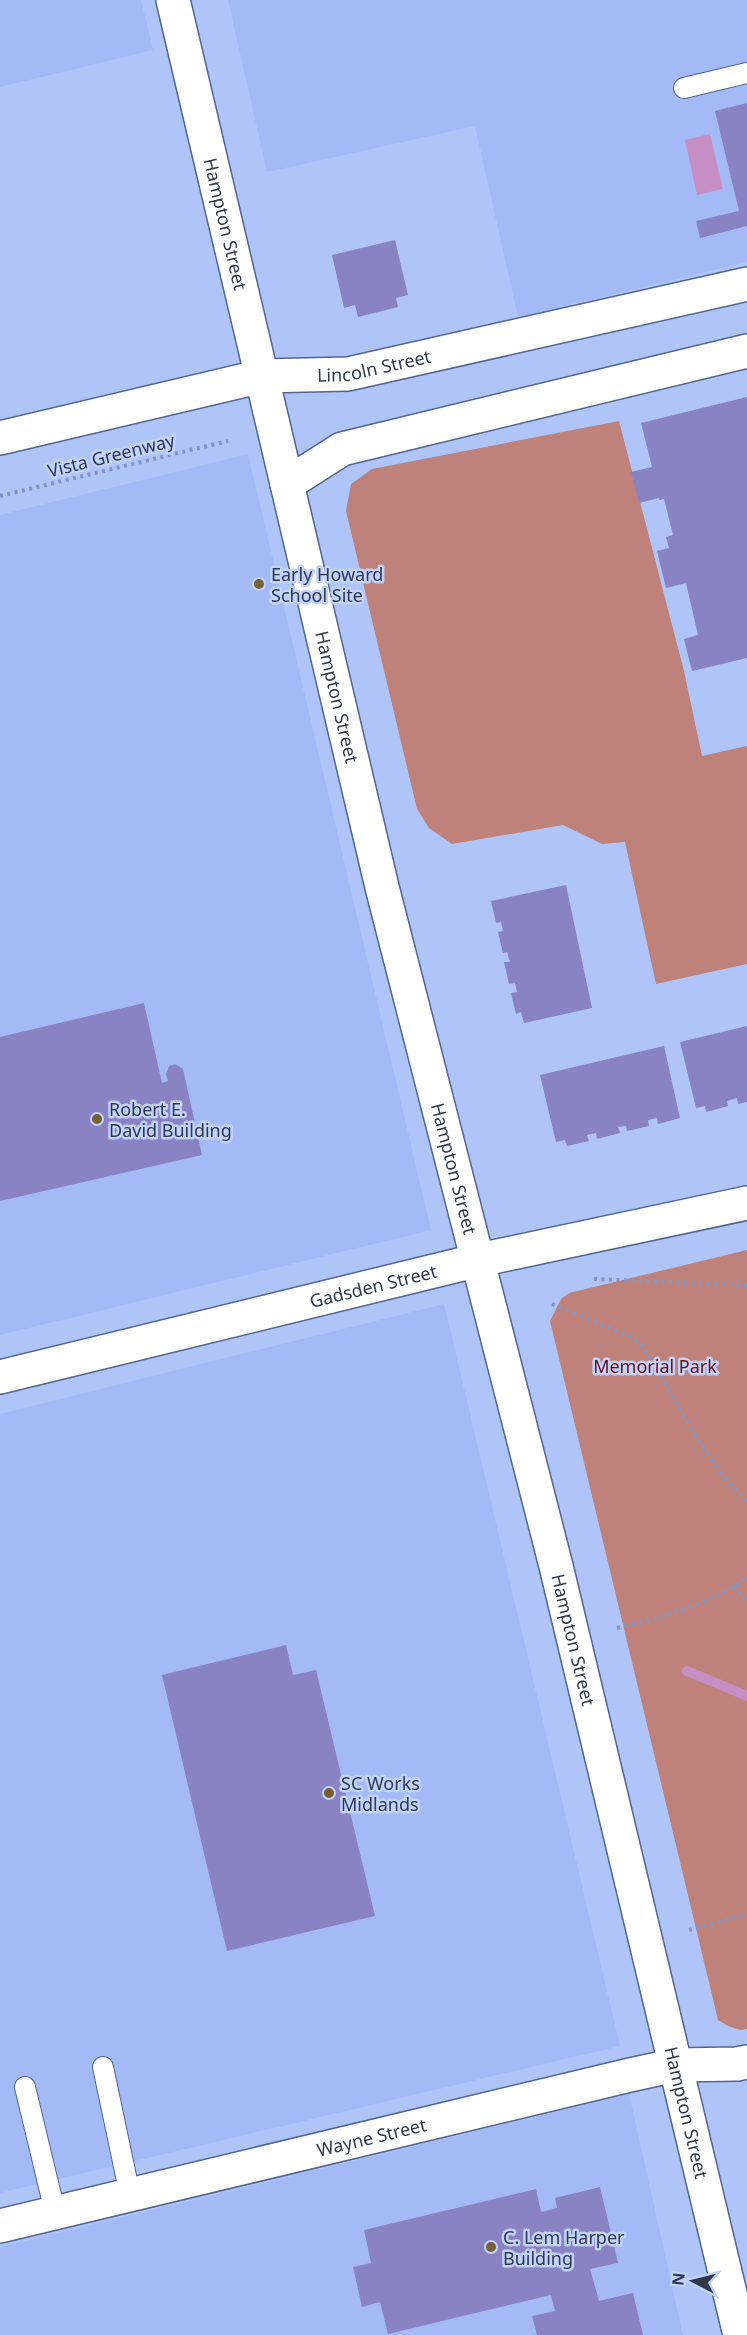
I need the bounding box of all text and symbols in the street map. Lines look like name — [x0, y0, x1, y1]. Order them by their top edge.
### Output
street label: Hampton Street — [199, 155, 253, 293]
street label: Lincoln Street — [317, 344, 434, 387]
street label: Vista Greenway — [45, 427, 178, 482]
place label: Early Howard School Site — [271, 562, 383, 607]
marker: Early Howard School Site — [252, 577, 266, 591]
street label: Hampton Street — [310, 629, 364, 766]
place label: Robert E. David Building — [109, 1097, 232, 1142]
street label: Hampton Street — [426, 1100, 483, 1237]
marker: Robert E. David Building — [90, 1112, 104, 1126]
street label: Gadsden Street — [307, 1259, 440, 1313]
park label: Memorial Park — [593, 1354, 717, 1378]
street label: Hampton Street — [546, 1571, 601, 1709]
place label: SC Works Midlands — [341, 1771, 420, 1816]
marker: SC Works Midlands — [322, 1786, 336, 1800]
street label: Hampton Street — [659, 2044, 714, 2181]
street label: Wayne Street — [314, 2112, 429, 2162]
place label: C. Lem Harper Building — [503, 2225, 625, 2270]
marker: C. Lem Harper Building — [484, 2240, 498, 2254]
north arrow — [663, 2251, 723, 2311]
text: N — [666, 2271, 690, 2287]

